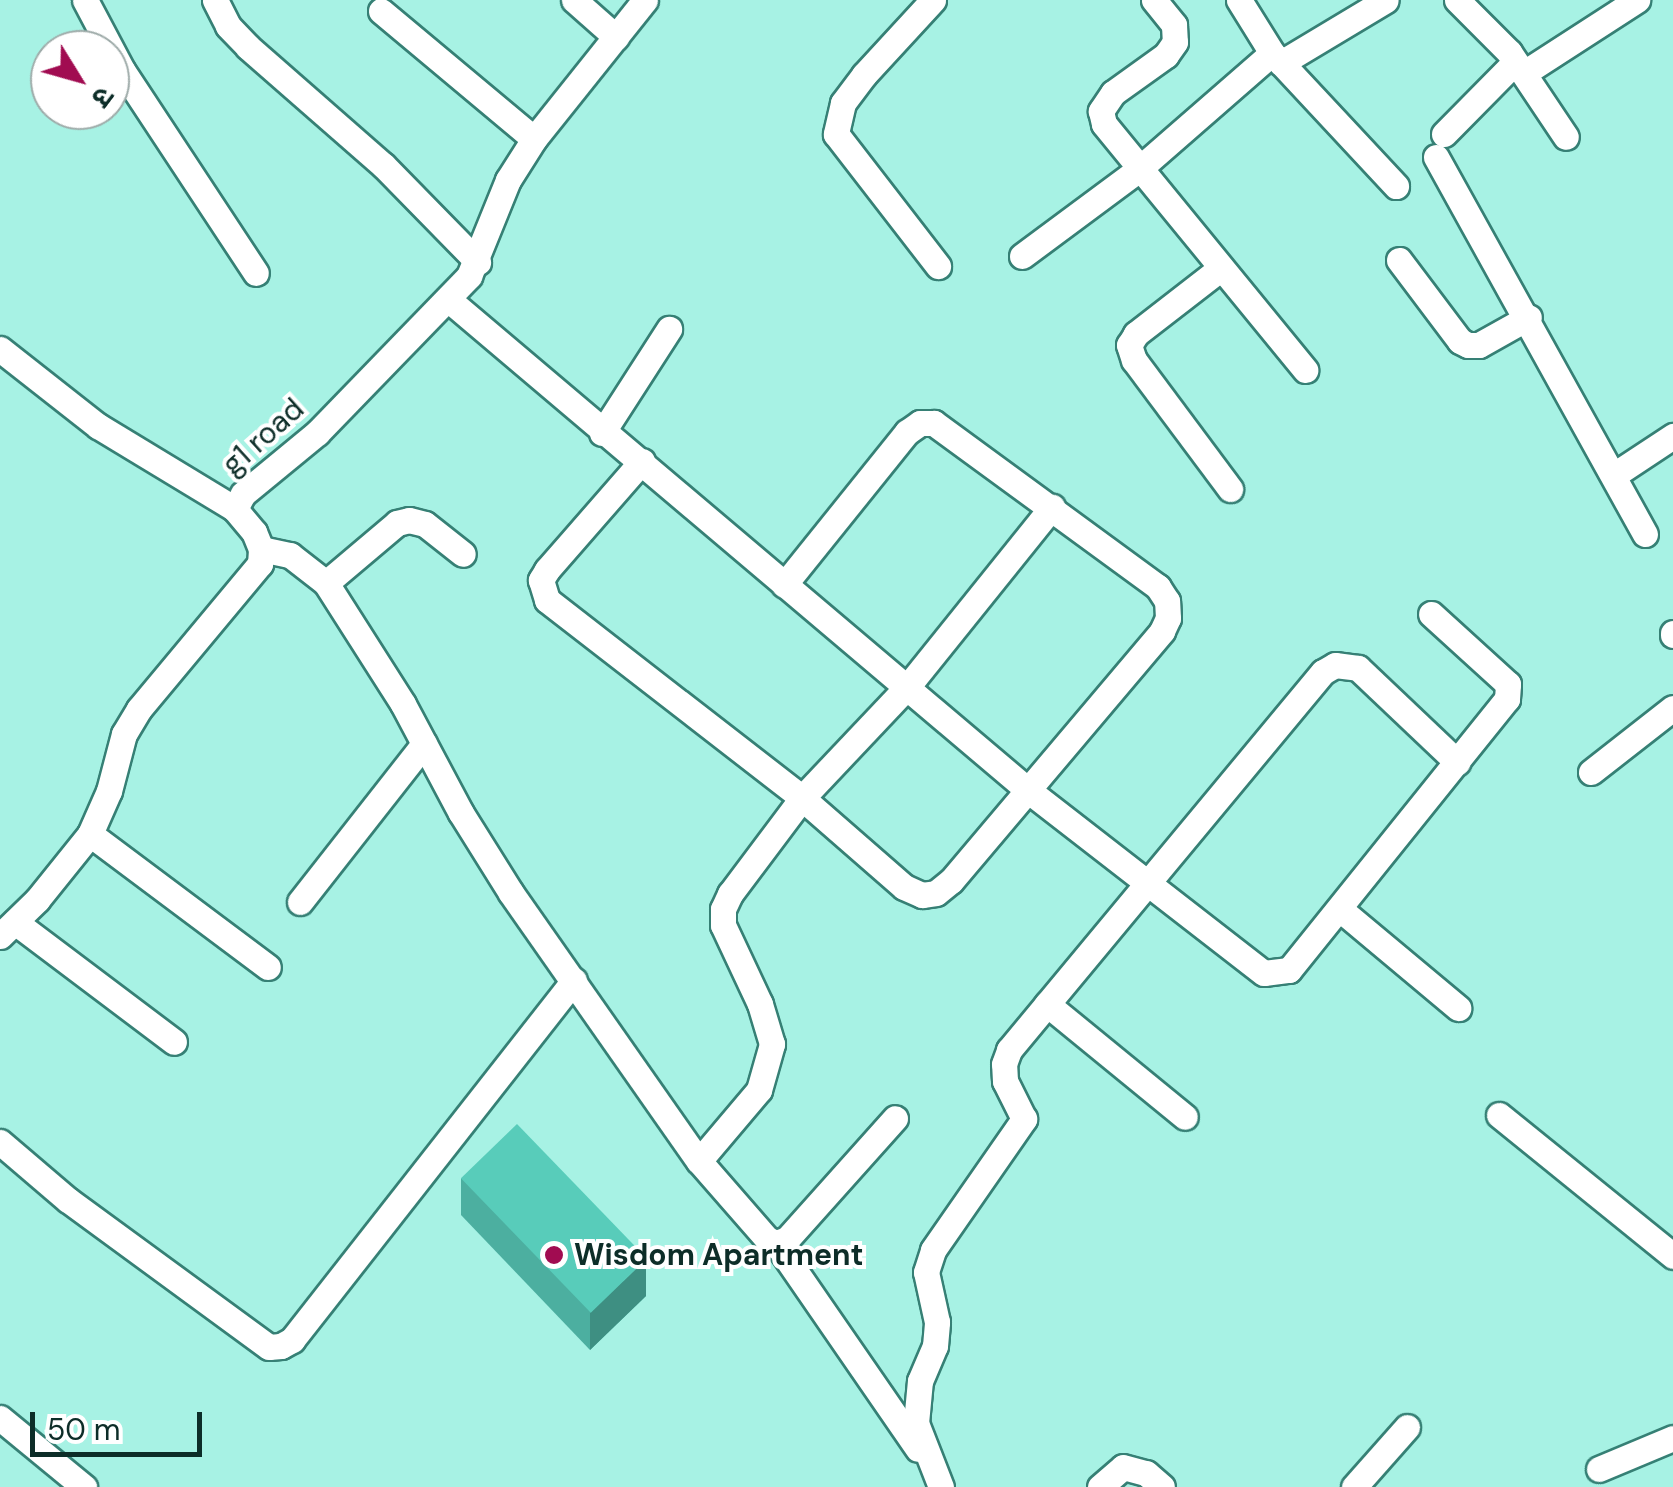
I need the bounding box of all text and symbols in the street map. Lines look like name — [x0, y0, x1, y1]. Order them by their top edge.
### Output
north arrow — [30, 30, 130, 130]
text: उ — [83, 79, 122, 115]
street label: g1 road — [215, 391, 311, 483]
place label: Wisdom Apartment — [574, 1237, 863, 1273]
marker: Wisdom Apartment — [543, 1244, 565, 1266]
scale bar — [35, 1392, 208, 1454]
text: 50 m — [47, 1410, 121, 1449]

